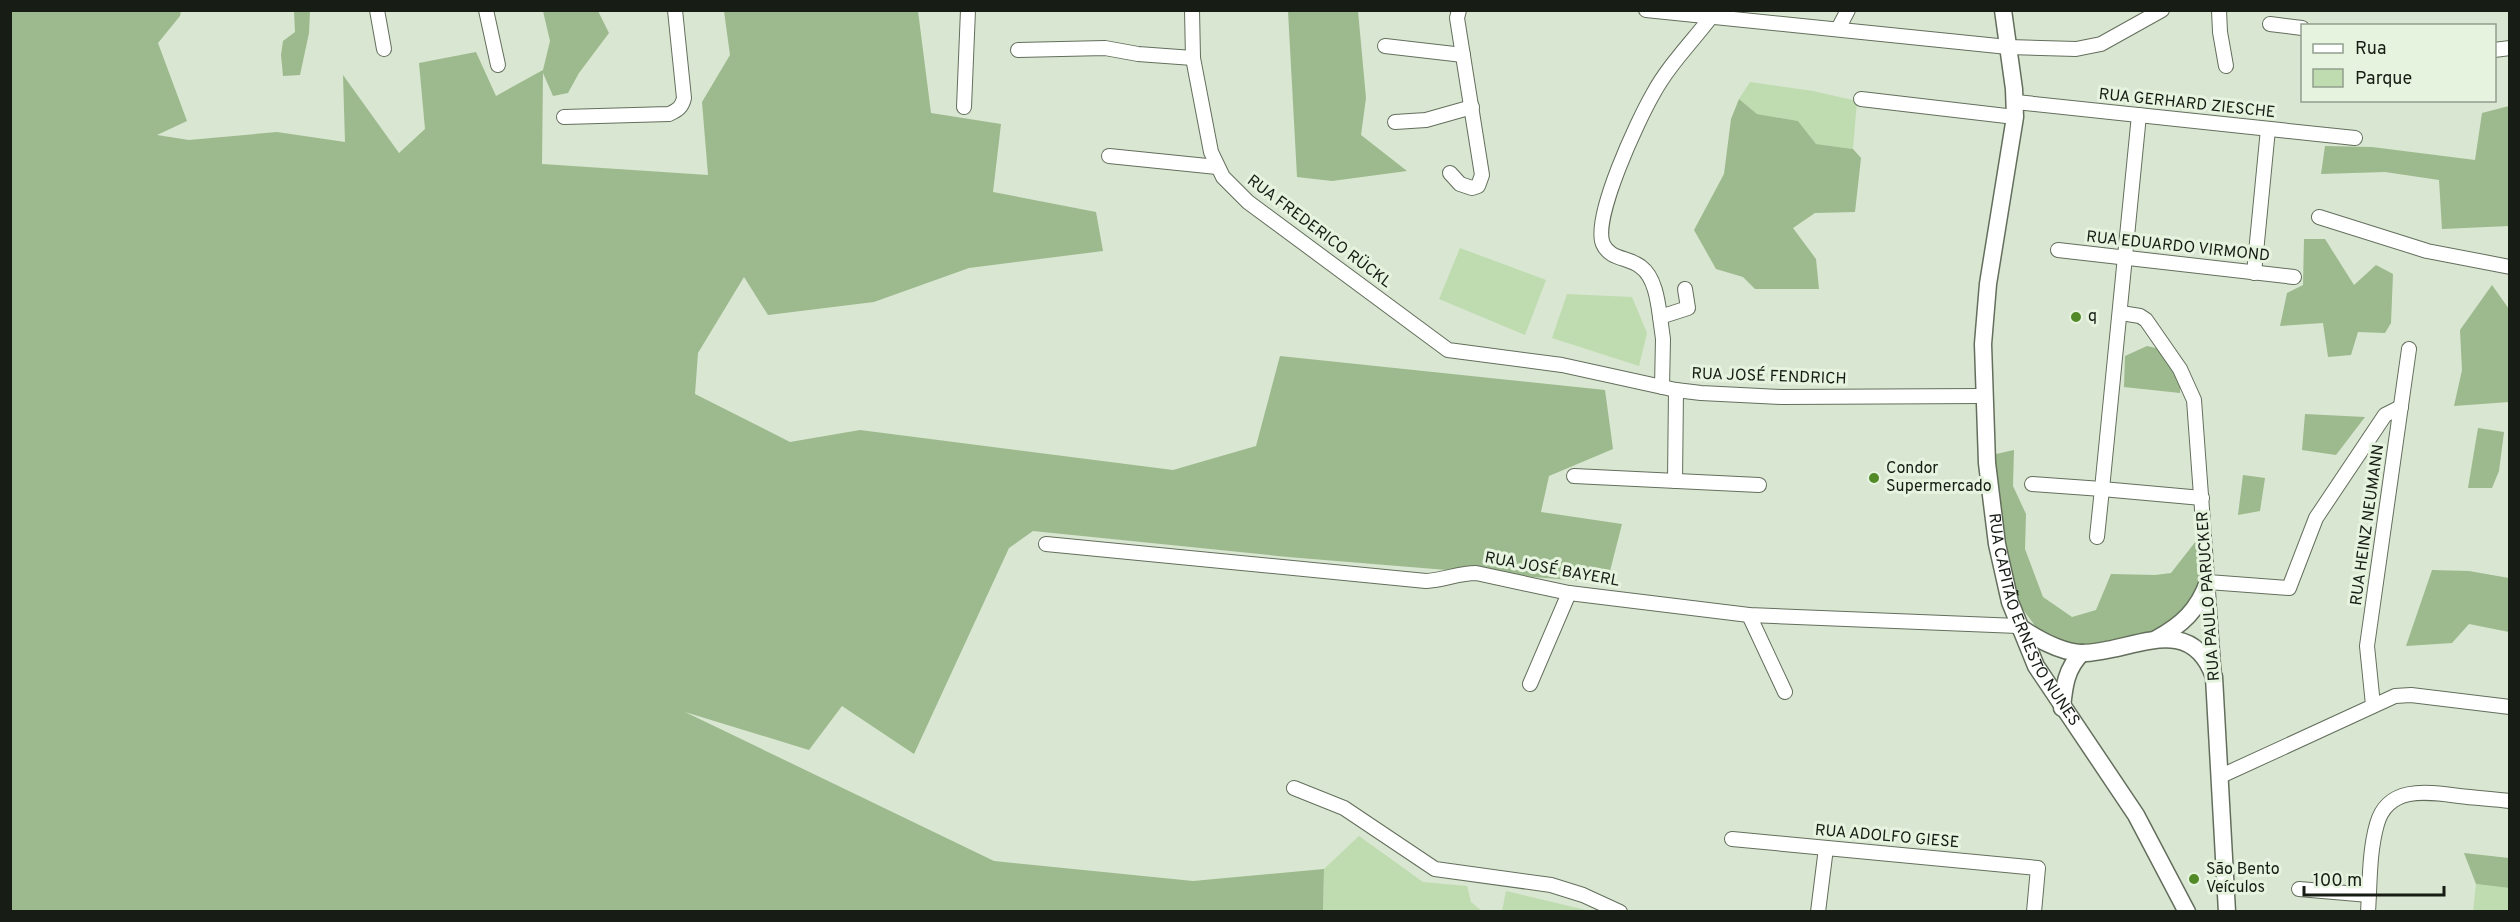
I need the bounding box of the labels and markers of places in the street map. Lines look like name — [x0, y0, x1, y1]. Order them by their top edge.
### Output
place label: q — [2088, 307, 2097, 327]
marker: q — [2069, 310, 2083, 324]
place label: Condor Supermercado — [1886, 459, 1992, 497]
marker: Condor Supermercado — [1867, 471, 1881, 485]
place label: São Bento Veículos — [2206, 860, 2280, 898]
marker: São Bento Veículos — [2187, 872, 2201, 886]

